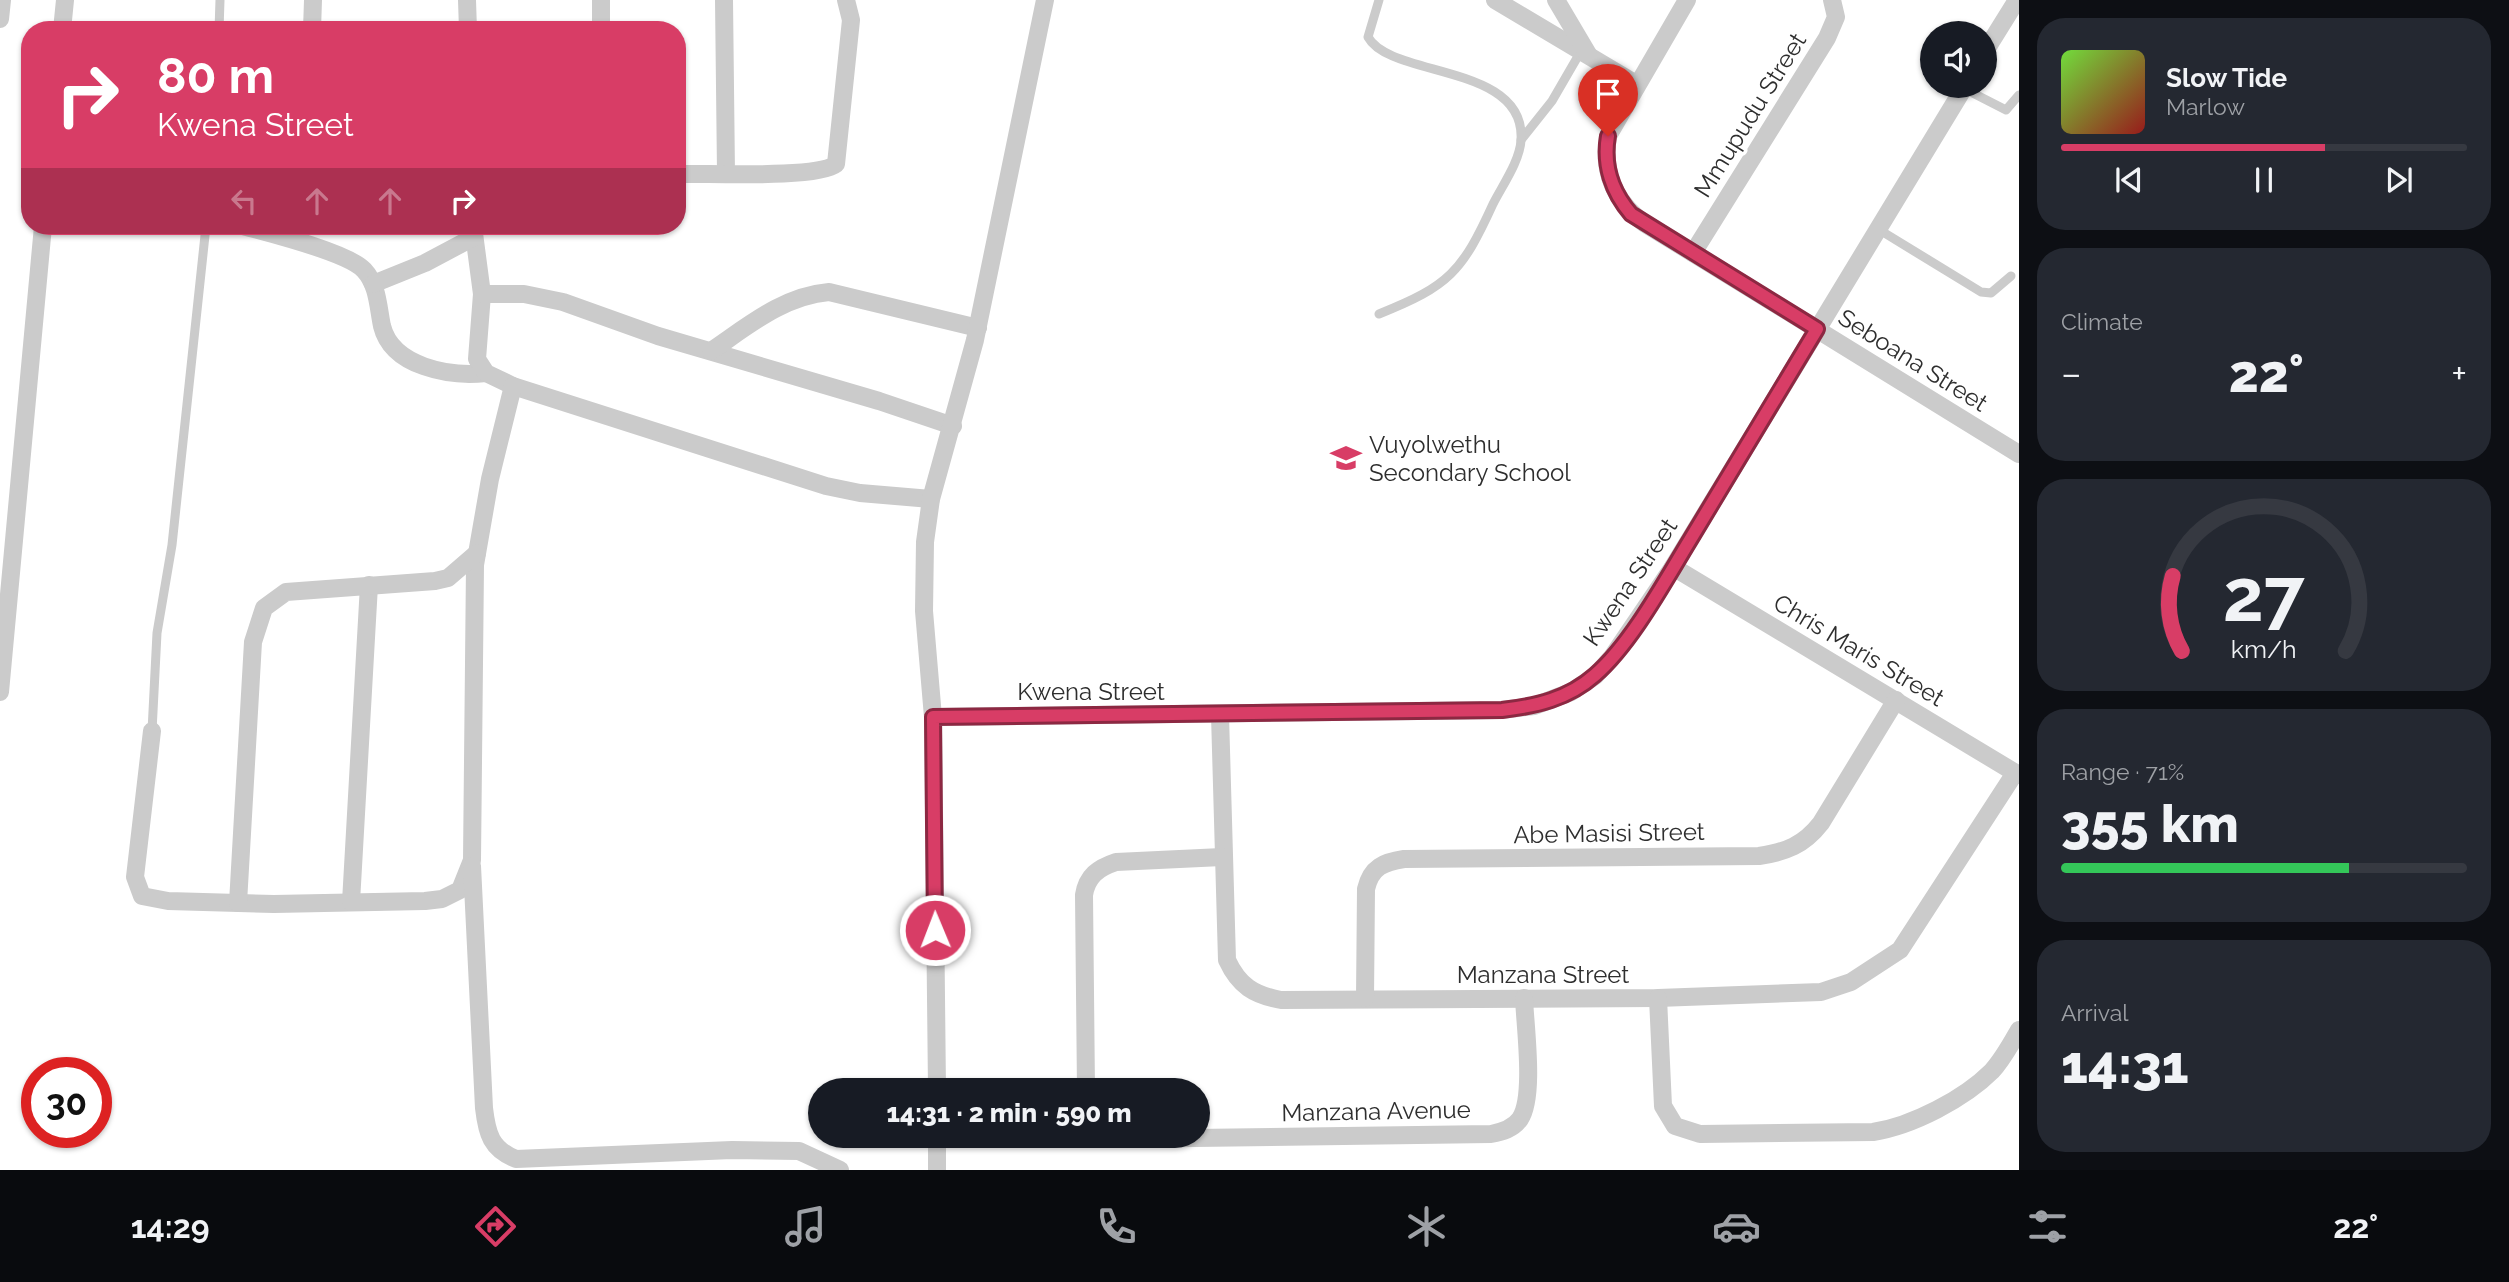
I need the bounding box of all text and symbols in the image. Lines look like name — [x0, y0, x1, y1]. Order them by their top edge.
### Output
map controls — [1920, 21, 1997, 98]
button: sound — [1920, 21, 1997, 98]
street label: Mmupudu Street — [1688, 27, 1812, 203]
text: 80 m — [157, 47, 274, 104]
icon: right — [42, 49, 133, 140]
text: Slow Tide — [2166, 63, 2287, 93]
pin — [1578, 64, 1638, 136]
icon: arrive — [1589, 75, 1627, 113]
text: Marlow — [2166, 93, 2245, 120]
text: Kwena Street — [157, 106, 354, 143]
icon: previous — [2110, 161, 2148, 199]
icon: pause — [2245, 161, 2283, 199]
icon: next — [2380, 161, 2418, 199]
icon: left — [225, 182, 263, 220]
icon: ahead — [298, 182, 336, 220]
icon: ahead — [371, 182, 409, 220]
icon: right — [444, 182, 482, 220]
street label: Seboana Street — [1833, 303, 1993, 417]
text: Climate — [2061, 308, 2143, 335]
text: 22° — [2229, 343, 2304, 404]
text: − — [2061, 351, 2081, 396]
text: + — [2451, 351, 2467, 396]
place label: Vuyolwethu Secondary School — [1369, 430, 1571, 487]
school or university icon: Vuyolwethu Secondary School — [1329, 441, 1363, 475]
street label: Kwena Street — [1577, 513, 1683, 651]
text: 27 — [2223, 553, 2305, 638]
street label: Chris Maris Street — [1768, 588, 1950, 712]
text: km/h — [2231, 634, 2297, 664]
street label: Kwena Street — [1017, 677, 1165, 706]
text: Range · 71% — [2061, 758, 2184, 785]
text: 355 km — [2061, 793, 2239, 854]
street label: Abe Masisi Street — [1513, 817, 1705, 849]
position arrow — [898, 893, 972, 967]
street label: Manzana Street — [1457, 960, 1629, 989]
text: Arrival — [2061, 999, 2128, 1026]
text: 14:31 — [2061, 1034, 2189, 1095]
speed limit sign: 30 — [21, 1057, 112, 1148]
street label: Manzana Avenue — [1281, 1095, 1471, 1127]
text: 14:31 · 2 min · 590 m — [886, 1098, 1132, 1128]
icon: directions — [471, 1202, 520, 1251]
icon: music — [781, 1202, 830, 1251]
icon: phone — [1092, 1202, 1141, 1251]
icon: climate — [1402, 1202, 1451, 1251]
icon: car — [1712, 1202, 1761, 1251]
icon: filters — [2023, 1202, 2072, 1251]
text: 14:29 — [131, 1208, 210, 1245]
text: 22° — [2333, 1208, 2378, 1245]

